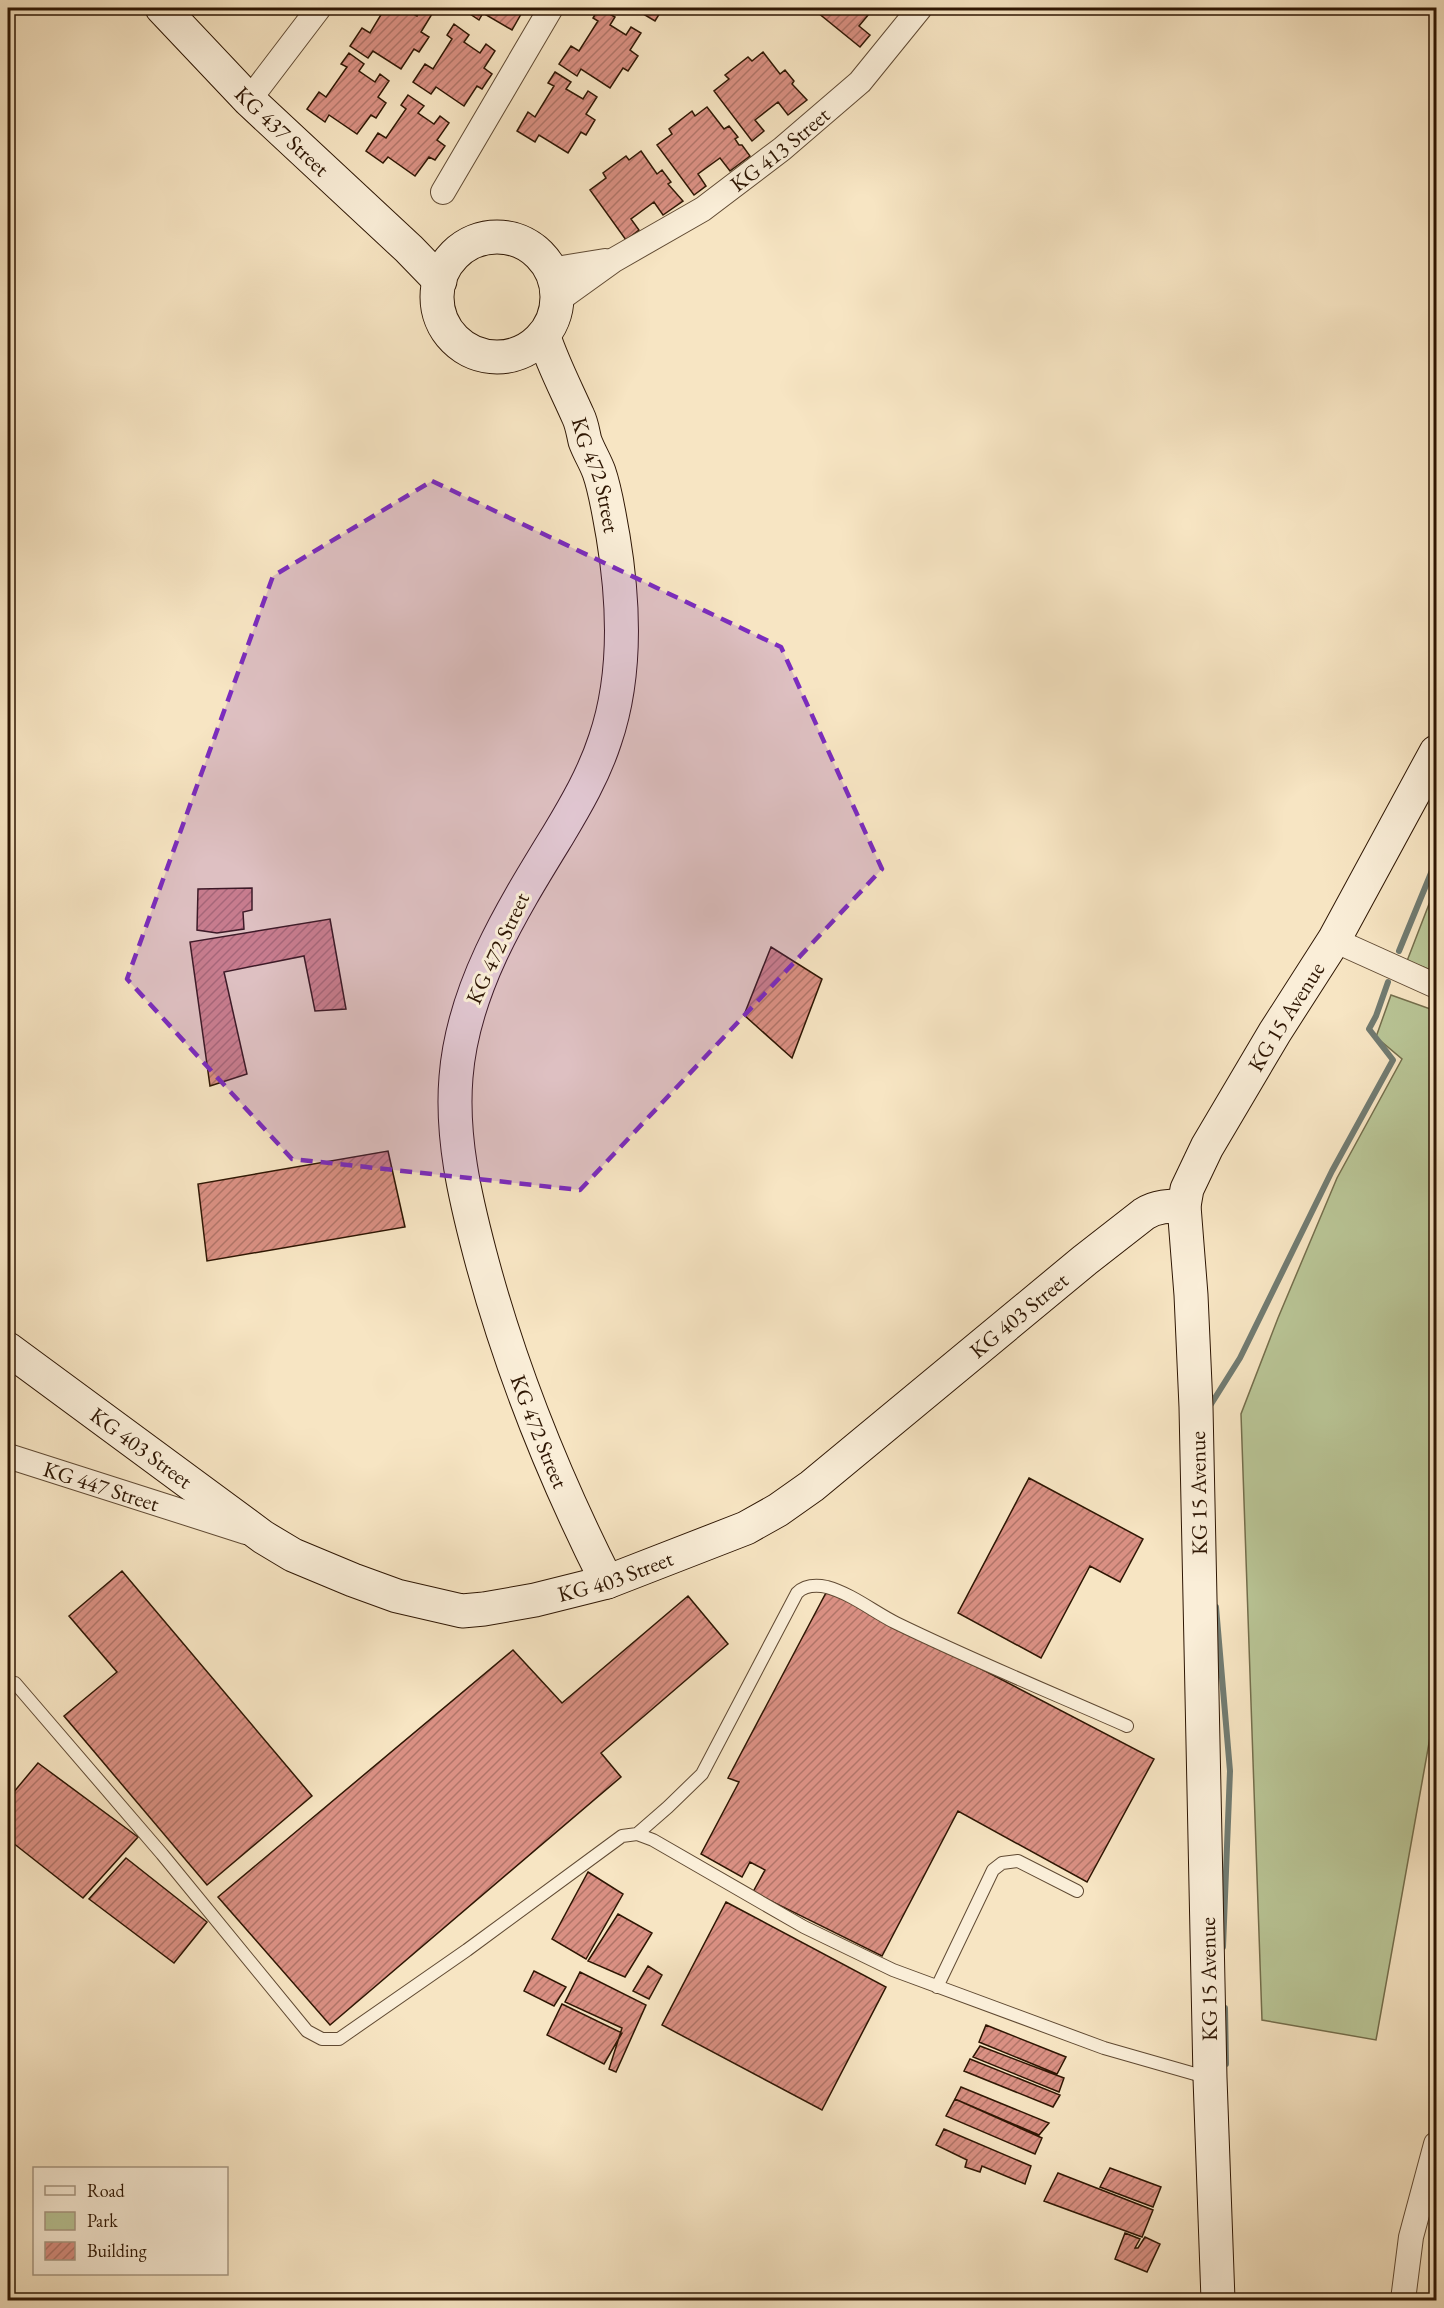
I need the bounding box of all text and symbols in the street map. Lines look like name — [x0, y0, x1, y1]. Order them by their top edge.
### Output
street label: KG 437 Street — [228, 80, 336, 183]
street label: KG 413 Street — [724, 101, 836, 198]
street label: KG 472 Street — [565, 414, 626, 535]
street label: KG 472 Street — [459, 888, 536, 1009]
street label: KG 15 Avenue — [1241, 956, 1332, 1077]
street label: KG 403 Street — [963, 1266, 1074, 1365]
street label: KG 472 Street — [504, 1371, 575, 1493]
street label: KG 403 Street — [84, 1401, 198, 1495]
street label: KG 15 Avenue — [1183, 1430, 1214, 1555]
street label: KG 447 Street — [40, 1454, 163, 1518]
street label: KG 403 Street — [555, 1544, 677, 1609]
street label: KG 15 Avenue — [1193, 1916, 1224, 2041]
legend — [33, 2167, 228, 2275]
text: Road — [87, 2179, 126, 2202]
text: Park — [87, 2209, 118, 2232]
text: Building — [87, 2239, 147, 2262]

